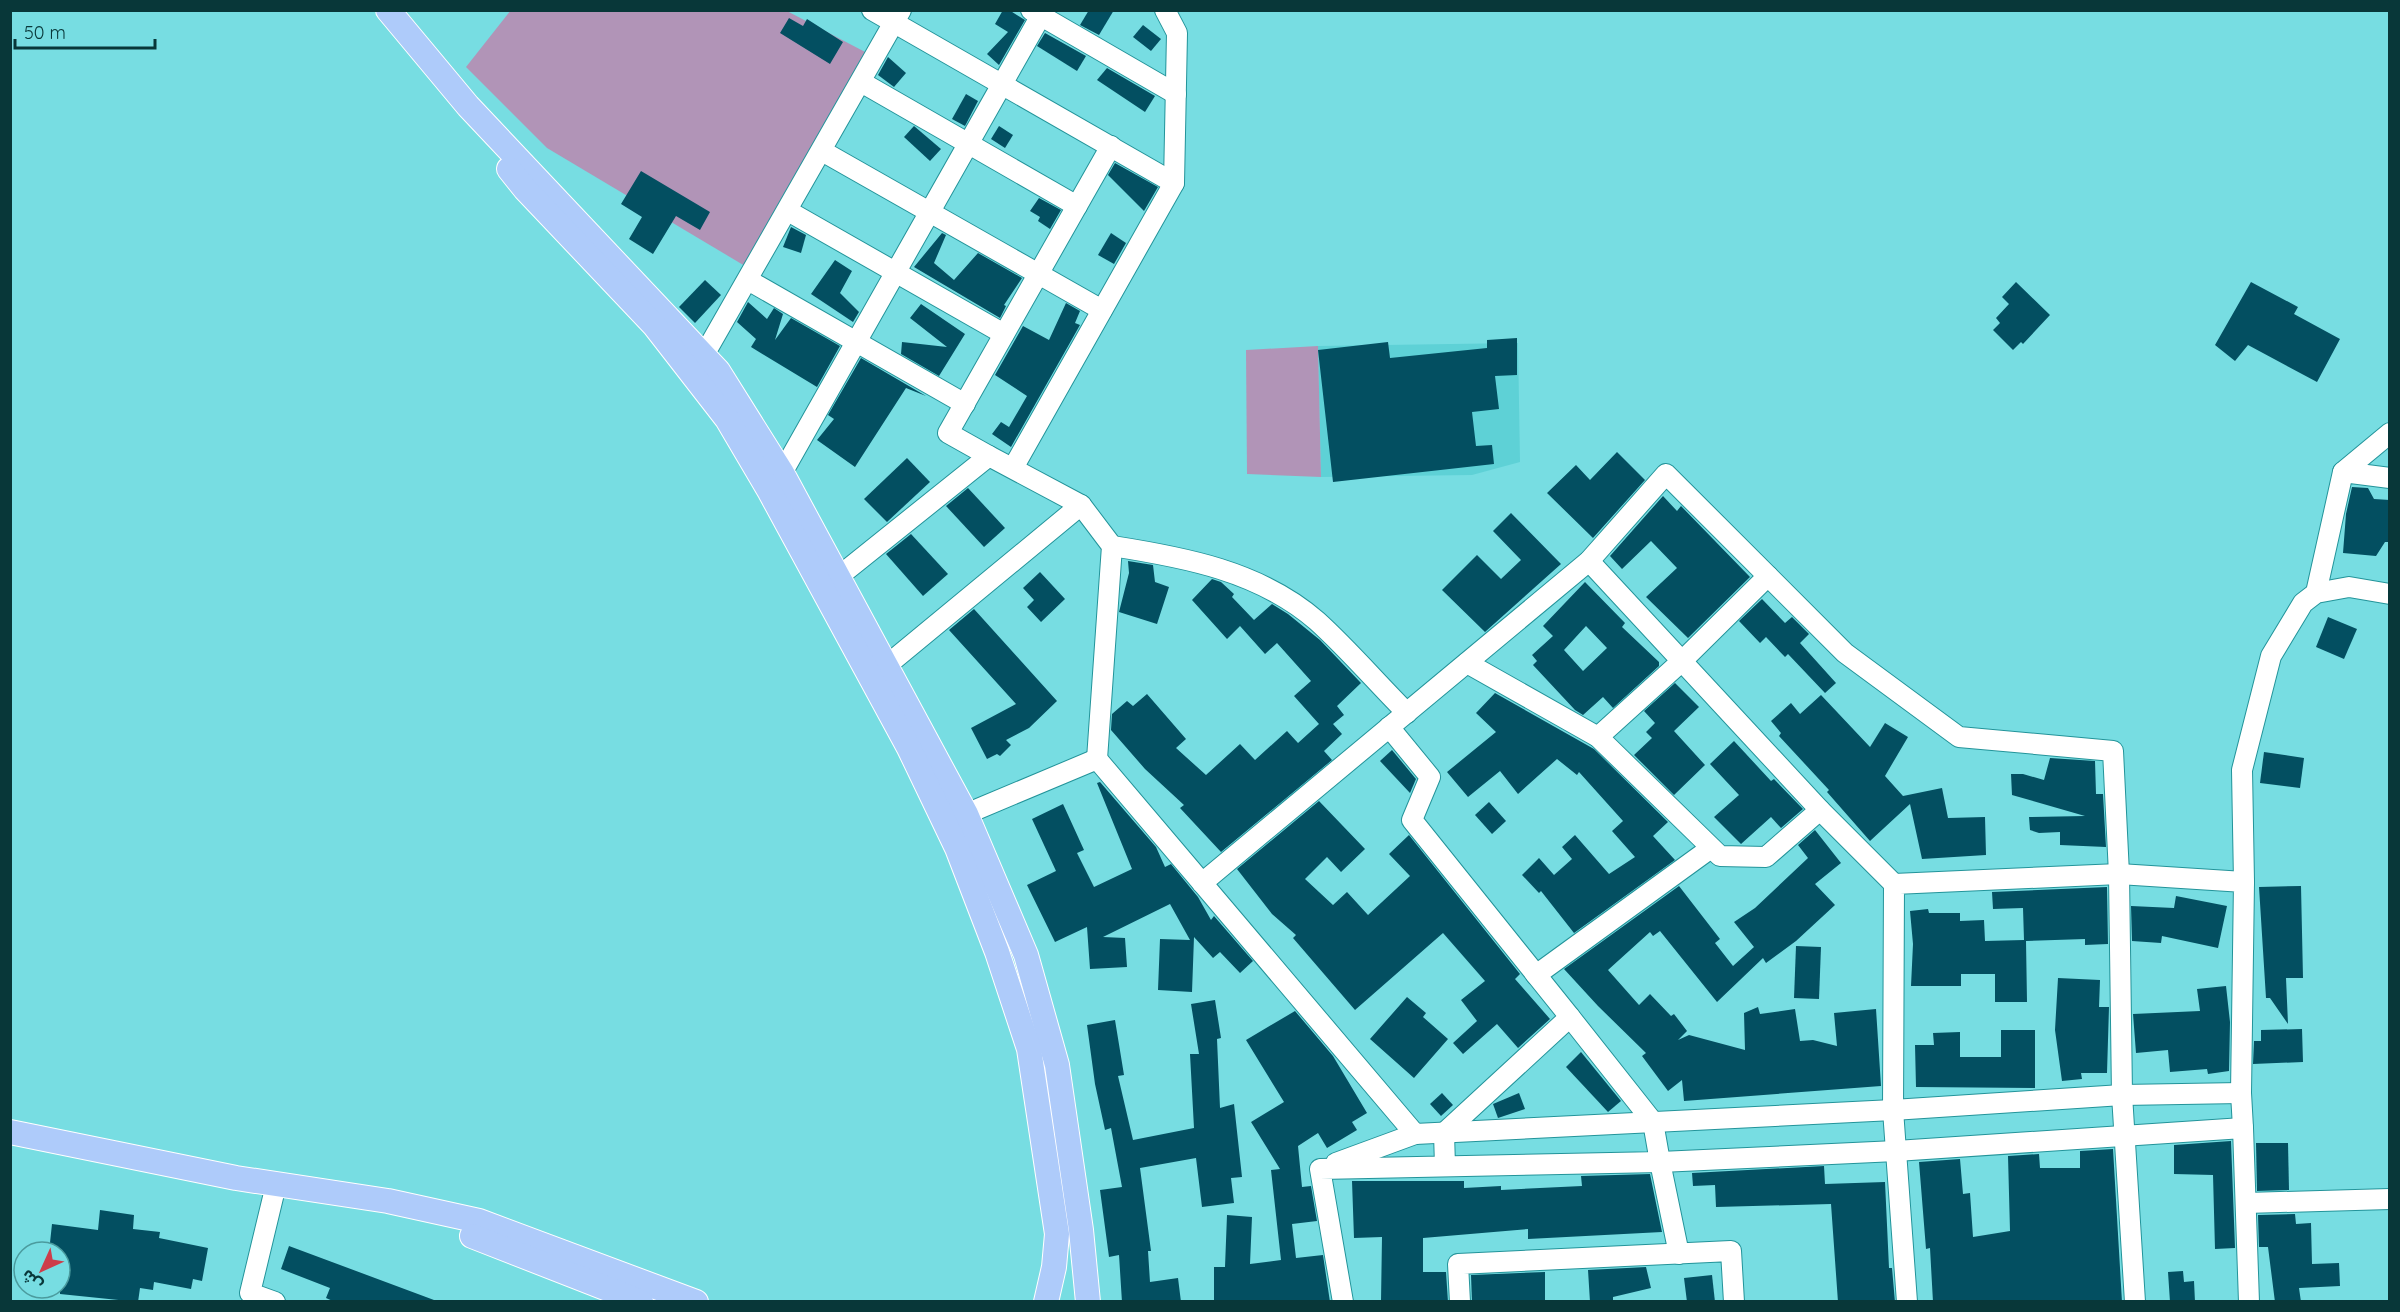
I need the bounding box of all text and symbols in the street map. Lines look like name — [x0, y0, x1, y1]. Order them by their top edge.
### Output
scale bar — [15, 12, 154, 50]
text: 50 m — [24, 21, 66, 44]
north arrow — [12, 1240, 72, 1300]
text: ش — [17, 1266, 46, 1295]

